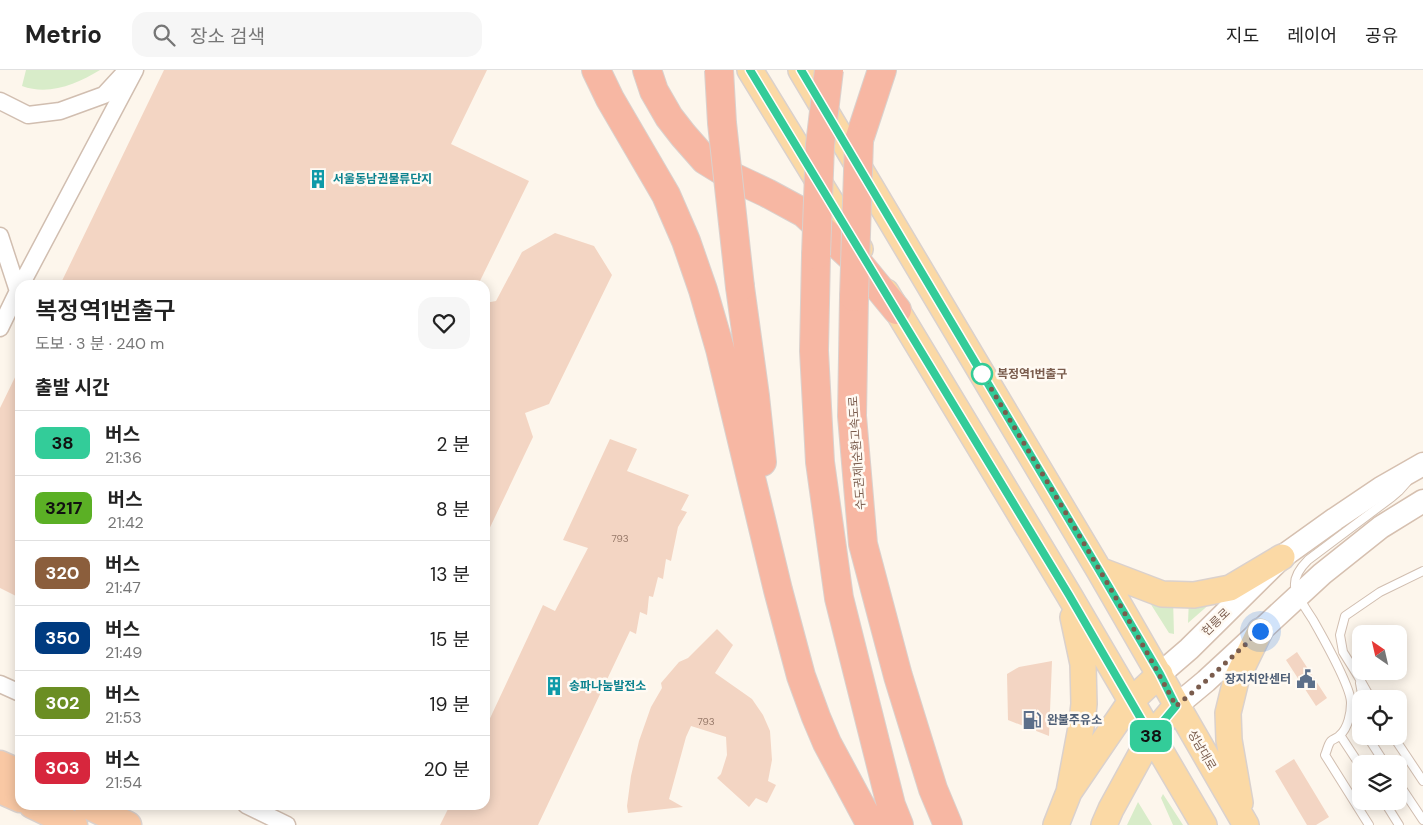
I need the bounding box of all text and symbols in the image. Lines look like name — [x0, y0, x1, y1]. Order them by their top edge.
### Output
search box — [132, 12, 482, 57]
text: Metrio — [25, 19, 102, 50]
icon: search — [150, 21, 178, 49]
text: 장소 검색 — [190, 24, 265, 49]
text: 지도 — [1226, 24, 1259, 48]
text: 레이어 — [1287, 24, 1337, 48]
text: 공유 — [1365, 24, 1398, 48]
building icon: 서울동남권물류단지 — [307, 168, 329, 190]
place label: 서울동남권물류단지 — [333, 171, 432, 187]
text: 복정역1번출구 — [35, 295, 176, 326]
button: heart — [418, 297, 470, 349]
text: 도보 · 3 분 · 240 m — [35, 333, 164, 354]
marker: 복정역1번출구 — [971, 363, 993, 385]
place label: 복정역1번출구 — [997, 366, 1068, 382]
text: 출발 시간 — [35, 375, 109, 400]
street label: 수도권제1순환고속도로 — [845, 396, 869, 510]
text: 버스 — [105, 422, 140, 447]
text: 38 — [51, 431, 74, 455]
text: 2 분 — [437, 432, 470, 457]
text: 21:36 — [105, 447, 142, 468]
text: 버스 — [107, 487, 142, 512]
text: 3217 — [45, 496, 82, 520]
text: 8 분 — [436, 497, 470, 522]
text: 21:42 — [107, 512, 144, 533]
house number: 793 — [611, 532, 629, 545]
text: 버스 — [105, 552, 140, 577]
text: 320 — [46, 561, 79, 585]
text: 13 분 — [430, 562, 470, 587]
text: 21:47 — [105, 577, 141, 598]
street label: 헌릉로 — [1199, 605, 1233, 639]
text: 버스 — [105, 617, 140, 642]
your location — [1248, 619, 1273, 644]
north arrow — [1352, 625, 1408, 680]
map controls — [1352, 625, 1407, 810]
text: 350 — [45, 626, 80, 650]
text: 15 분 — [430, 627, 470, 652]
text: 21:49 — [105, 642, 142, 663]
public building icon: 장지치안센터 — [1295, 668, 1317, 690]
place label: 장지치안센터 — [1225, 671, 1291, 687]
building icon: 송파나눔발전소 — [543, 675, 565, 697]
place label: 송파나눔발전소 — [569, 678, 646, 694]
text: 버스 — [105, 682, 140, 707]
button: locate — [1352, 690, 1407, 745]
text: 302 — [46, 691, 79, 715]
text: 19 분 — [430, 692, 470, 717]
text: 21:53 — [105, 707, 142, 728]
fuel station icon: 완불주유소 — [1021, 709, 1043, 731]
place label: 완불주유소 — [1047, 712, 1102, 728]
house number: 793 — [697, 715, 715, 728]
line badge: 38 — [1128, 720, 1174, 752]
text: 38 — [1140, 724, 1162, 748]
street label: 성남대로 — [1184, 727, 1220, 773]
text: 버스 — [105, 747, 140, 772]
button: layers — [1352, 755, 1407, 810]
text: 303 — [45, 756, 80, 780]
text: 20 분 — [424, 757, 470, 782]
text: 21:54 — [105, 772, 142, 793]

